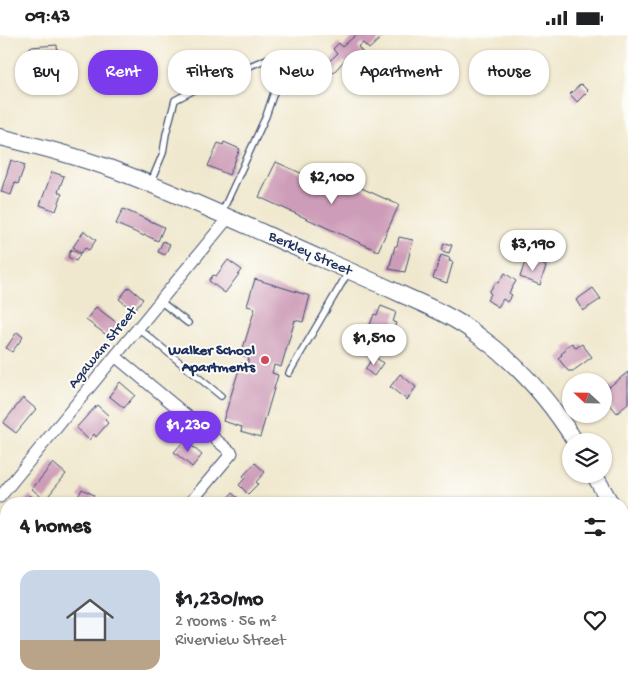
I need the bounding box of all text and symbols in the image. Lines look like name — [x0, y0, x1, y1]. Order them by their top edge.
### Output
text: 09:43 — [25, 6, 70, 29]
chip: Buy — [15, 50, 78, 95]
chip: Rent — [88, 50, 158, 95]
chip: Filters — [168, 50, 251, 95]
chip: New — [261, 50, 332, 95]
chip: Apartment — [342, 50, 459, 95]
chip: House — [469, 50, 549, 95]
pin: $2,100 — [291, 163, 373, 205]
text: $2,100 — [310, 169, 354, 188]
street label: Berkley Street — [265, 227, 356, 281]
pin: $3,190 — [492, 229, 574, 272]
text: $3,190 — [511, 236, 555, 255]
street label: Agawam Street — [65, 302, 143, 392]
pin: $1,510 — [333, 323, 415, 366]
text: $1,510 — [353, 330, 395, 349]
place label: Walker School Apartments — [167, 342, 256, 377]
marker: Walker School Apartments — [259, 354, 271, 366]
north arrow — [562, 373, 612, 423]
map controls — [562, 373, 612, 483]
pin: $1,230 — [147, 411, 229, 453]
text: $1,230 — [166, 417, 210, 436]
button: layers — [562, 433, 612, 483]
icon: filters — [581, 513, 609, 541]
text: 4 homes — [20, 515, 91, 540]
text: $1,230/mo — [175, 588, 263, 613]
icon: home — [60, 590, 120, 650]
icon: heart — [581, 606, 609, 634]
text: 2 rooms · 56 m² — [175, 613, 277, 632]
text: Riverview Street — [175, 632, 285, 651]

